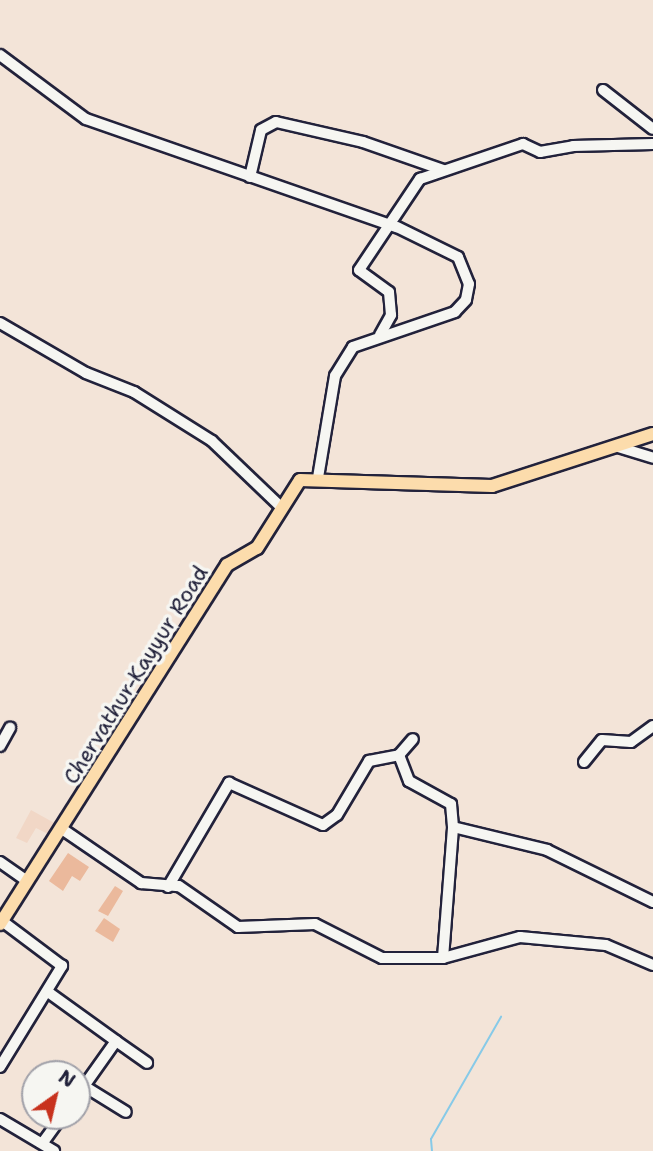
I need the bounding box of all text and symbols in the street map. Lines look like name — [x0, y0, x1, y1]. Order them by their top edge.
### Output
street label: Chervathur-Kayyur Road — [58, 561, 214, 789]
north arrow — [21, 1060, 91, 1130]
text: N — [54, 1064, 80, 1093]

